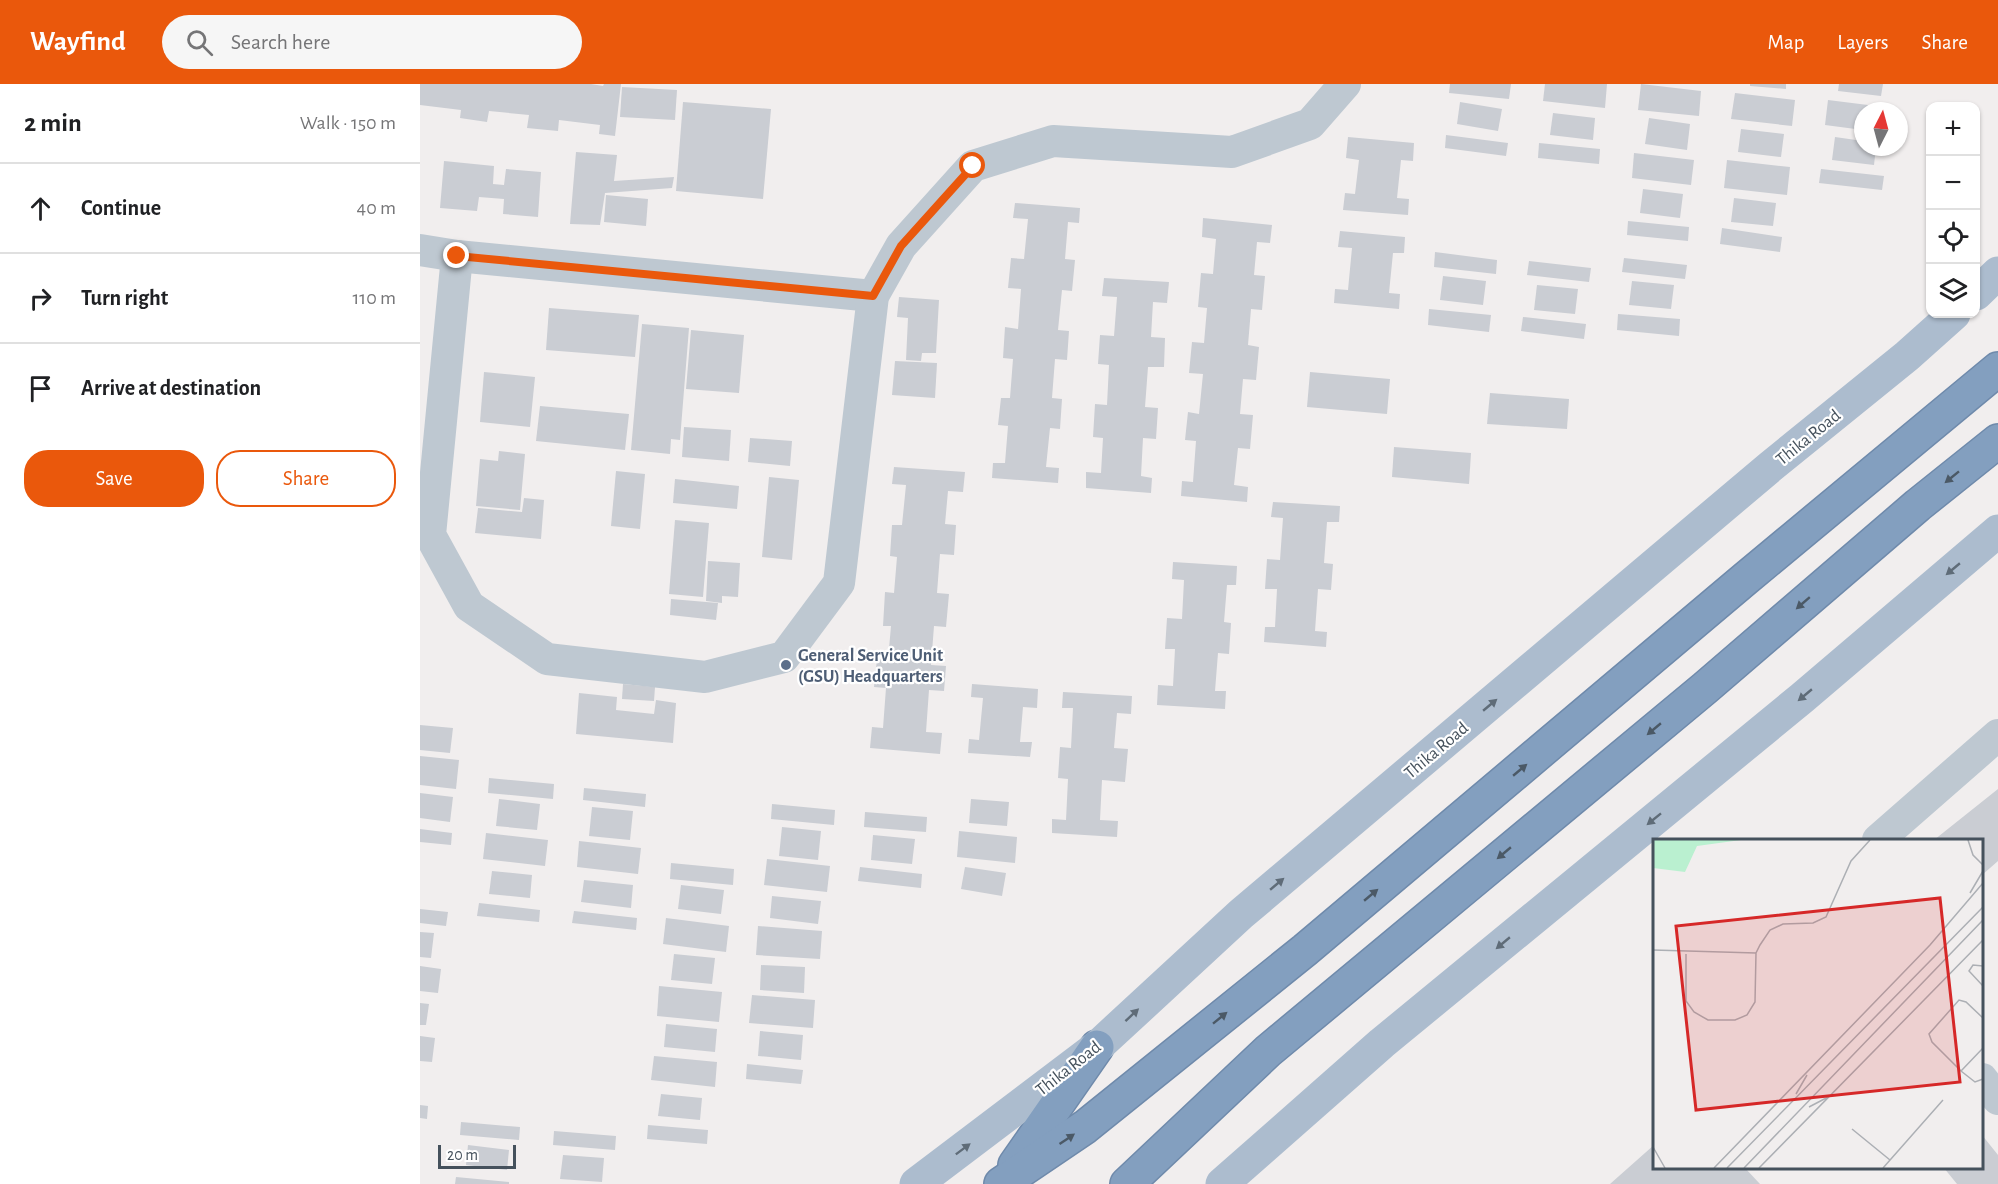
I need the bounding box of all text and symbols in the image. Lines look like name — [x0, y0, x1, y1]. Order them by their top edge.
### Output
search box — [162, 15, 582, 69]
icon: search — [183, 26, 216, 59]
text: Wayfind — [30, 28, 126, 56]
text: Search here — [231, 31, 330, 53]
text: Map — [1768, 32, 1804, 53]
text: Layers — [1837, 32, 1888, 53]
text: Share — [1921, 32, 1968, 53]
north arrow — [1854, 102, 1908, 156]
map controls — [1926, 102, 1980, 318]
button: + — [1926, 102, 1980, 156]
text: 2 min — [24, 110, 82, 136]
text: Walk · 150 m — [300, 113, 396, 133]
route start — [959, 152, 985, 178]
button: − — [1926, 156, 1980, 210]
icon: ahead — [24, 192, 57, 225]
text: Continue — [81, 197, 161, 219]
text: 40 m — [357, 198, 396, 218]
button: locate — [1926, 210, 1980, 264]
route end — [443, 242, 469, 268]
button: layers — [1926, 264, 1980, 318]
icon: right — [24, 282, 57, 315]
text: Turn right — [81, 287, 168, 309]
text: 110 m — [352, 288, 396, 308]
icon: arrive — [24, 372, 57, 405]
text: Arrive at destination — [81, 377, 261, 399]
street label: Thika Road — [1773, 406, 1844, 469]
button: Save — [24, 450, 204, 507]
button: Share — [216, 450, 396, 507]
one-way arrow — [1945, 471, 1960, 483]
one-way arrow — [1946, 562, 1961, 575]
one-way arrow — [1796, 596, 1811, 609]
place label: General Service Unit (GSU) Headquarters — [798, 647, 943, 686]
marker: General Service Unit (GSU) Headquarters — [779, 658, 793, 672]
one-way arrow — [1797, 689, 1813, 702]
one-way arrow — [1483, 699, 1498, 711]
street label: Thika Road — [1401, 719, 1472, 783]
one-way arrow — [1647, 722, 1662, 735]
one-way arrow — [1512, 763, 1528, 776]
one-way arrow — [1647, 812, 1662, 825]
inset map — [1653, 839, 1983, 1169]
one-way arrow — [1497, 846, 1512, 859]
one-way arrow — [1269, 878, 1284, 891]
one-way arrow — [1363, 888, 1379, 901]
one-way arrow — [1495, 936, 1511, 949]
one-way arrow — [1125, 1008, 1139, 1022]
one-way arrow — [1212, 1012, 1228, 1025]
street label: Thika Road — [1033, 1038, 1105, 1100]
one-way arrow — [1059, 1134, 1075, 1145]
scale bar — [438, 1142, 516, 1170]
one-way arrow — [955, 1143, 970, 1155]
text: 20 m — [447, 1147, 478, 1163]

